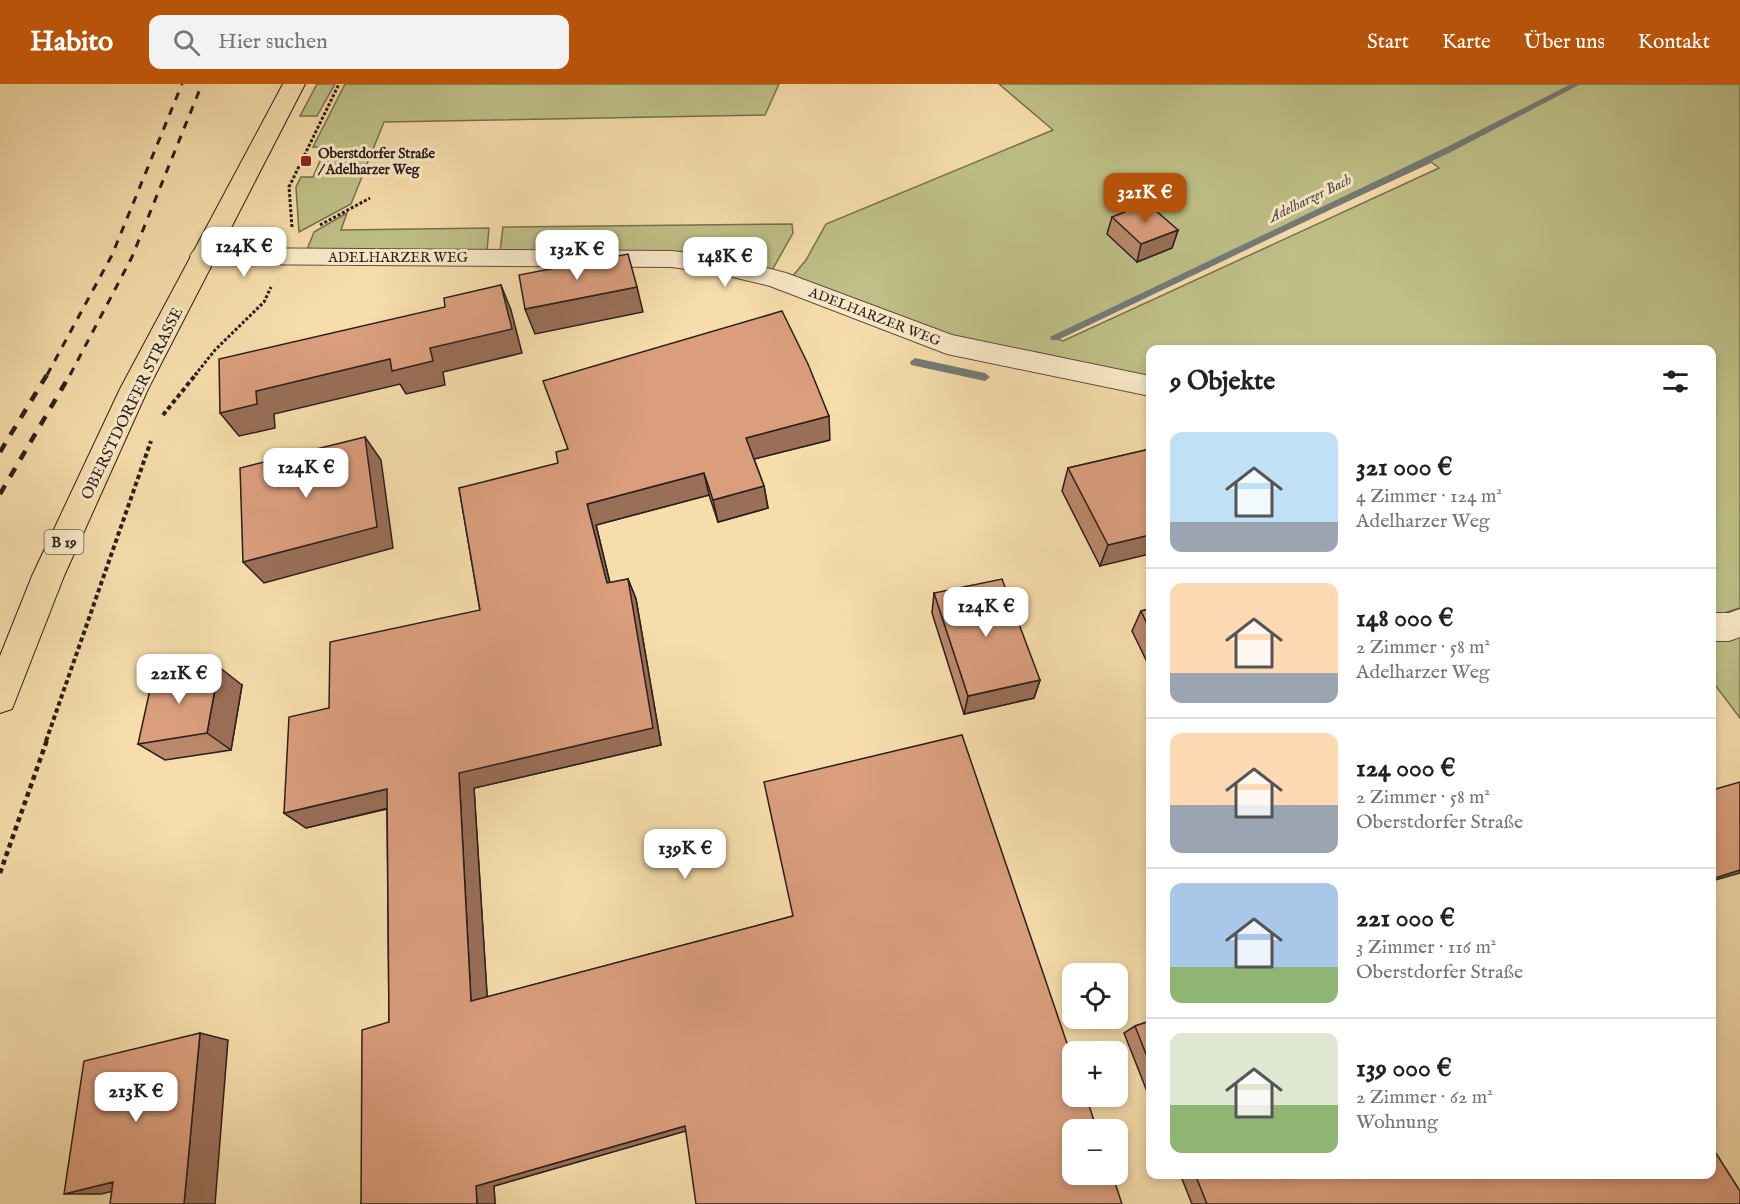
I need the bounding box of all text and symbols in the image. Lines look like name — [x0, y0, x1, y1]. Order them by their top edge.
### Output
search box — [149, 15, 569, 69]
text: Habito — [30, 25, 113, 60]
icon: search — [170, 26, 203, 59]
text: Hier suchen — [218, 28, 328, 56]
text: Start — [1367, 29, 1409, 56]
text: Karte — [1442, 29, 1491, 56]
text: Über uns — [1524, 29, 1605, 56]
text: Kontakt — [1638, 29, 1710, 56]
place label: Oberstdorfer Straße / Adelharzer Weg — [317, 145, 436, 179]
marker: Oberstdorfer Straße / Adelharzer Weg — [299, 154, 313, 168]
water label: Adelharzer Bach — [1264, 170, 1355, 228]
pin: 321K € — [1096, 173, 1194, 224]
text: 321K € — [1118, 180, 1172, 205]
pin: 124K € — [195, 227, 293, 278]
pin: 132K € — [528, 230, 626, 281]
text: 124K € — [215, 234, 273, 259]
text: 132K € — [550, 237, 604, 262]
pin: 148K € — [676, 237, 774, 288]
text: 148K € — [697, 244, 753, 269]
street label: ADELHARZER WEG — [327, 249, 469, 267]
street label: ADELHARZER WEG — [805, 283, 944, 351]
street label: OBERSTDORFER STRASSE — [77, 304, 188, 503]
text: 9 Objekte — [1170, 365, 1275, 398]
icon: filters — [1659, 365, 1692, 398]
pin: 124K € — [257, 448, 355, 499]
text: 321 000 € — [1356, 451, 1453, 484]
text: 124K € — [277, 455, 335, 480]
icon: home — [1218, 456, 1290, 528]
text: 4 Zimmer · 124 m² — [1356, 484, 1502, 509]
text: Adelharzer Weg — [1356, 509, 1490, 534]
road number: B 19 — [44, 530, 84, 554]
pin: 124K € — [937, 587, 1035, 638]
text: 124K € — [957, 594, 1015, 619]
text: 148 000 € — [1356, 602, 1454, 635]
icon: home — [1218, 607, 1290, 679]
text: 2 Zimmer · 58 m² — [1356, 635, 1490, 660]
pin: 221K € — [130, 654, 228, 705]
text: Adelharzer Weg — [1356, 660, 1490, 685]
text: 221K € — [151, 661, 207, 686]
text: 124 000 € — [1356, 752, 1456, 785]
icon: home — [1218, 757, 1290, 829]
text: 2 Zimmer · 58 m² — [1356, 785, 1490, 810]
text: Oberstdorfer Straße — [1356, 810, 1523, 835]
pin: 139K € — [636, 829, 734, 880]
text: 139K € — [658, 836, 712, 861]
text: 221 000 € — [1356, 902, 1455, 935]
icon: home — [1218, 907, 1290, 979]
text: 3 Zimmer · 116 m² — [1356, 935, 1496, 960]
text: Oberstdorfer Straße — [1356, 960, 1523, 985]
map controls — [1062, 963, 1128, 1185]
button: locate — [1062, 963, 1128, 1029]
button: + — [1062, 1041, 1128, 1107]
text: 139 000 € — [1356, 1052, 1452, 1085]
icon: home — [1218, 1057, 1290, 1129]
pin: 213K € — [87, 1072, 185, 1123]
text: 213K € — [109, 1079, 163, 1104]
text: 2 Zimmer · 62 m² — [1356, 1085, 1493, 1110]
text: Wohnung — [1356, 1110, 1438, 1135]
button: − — [1062, 1119, 1128, 1185]

